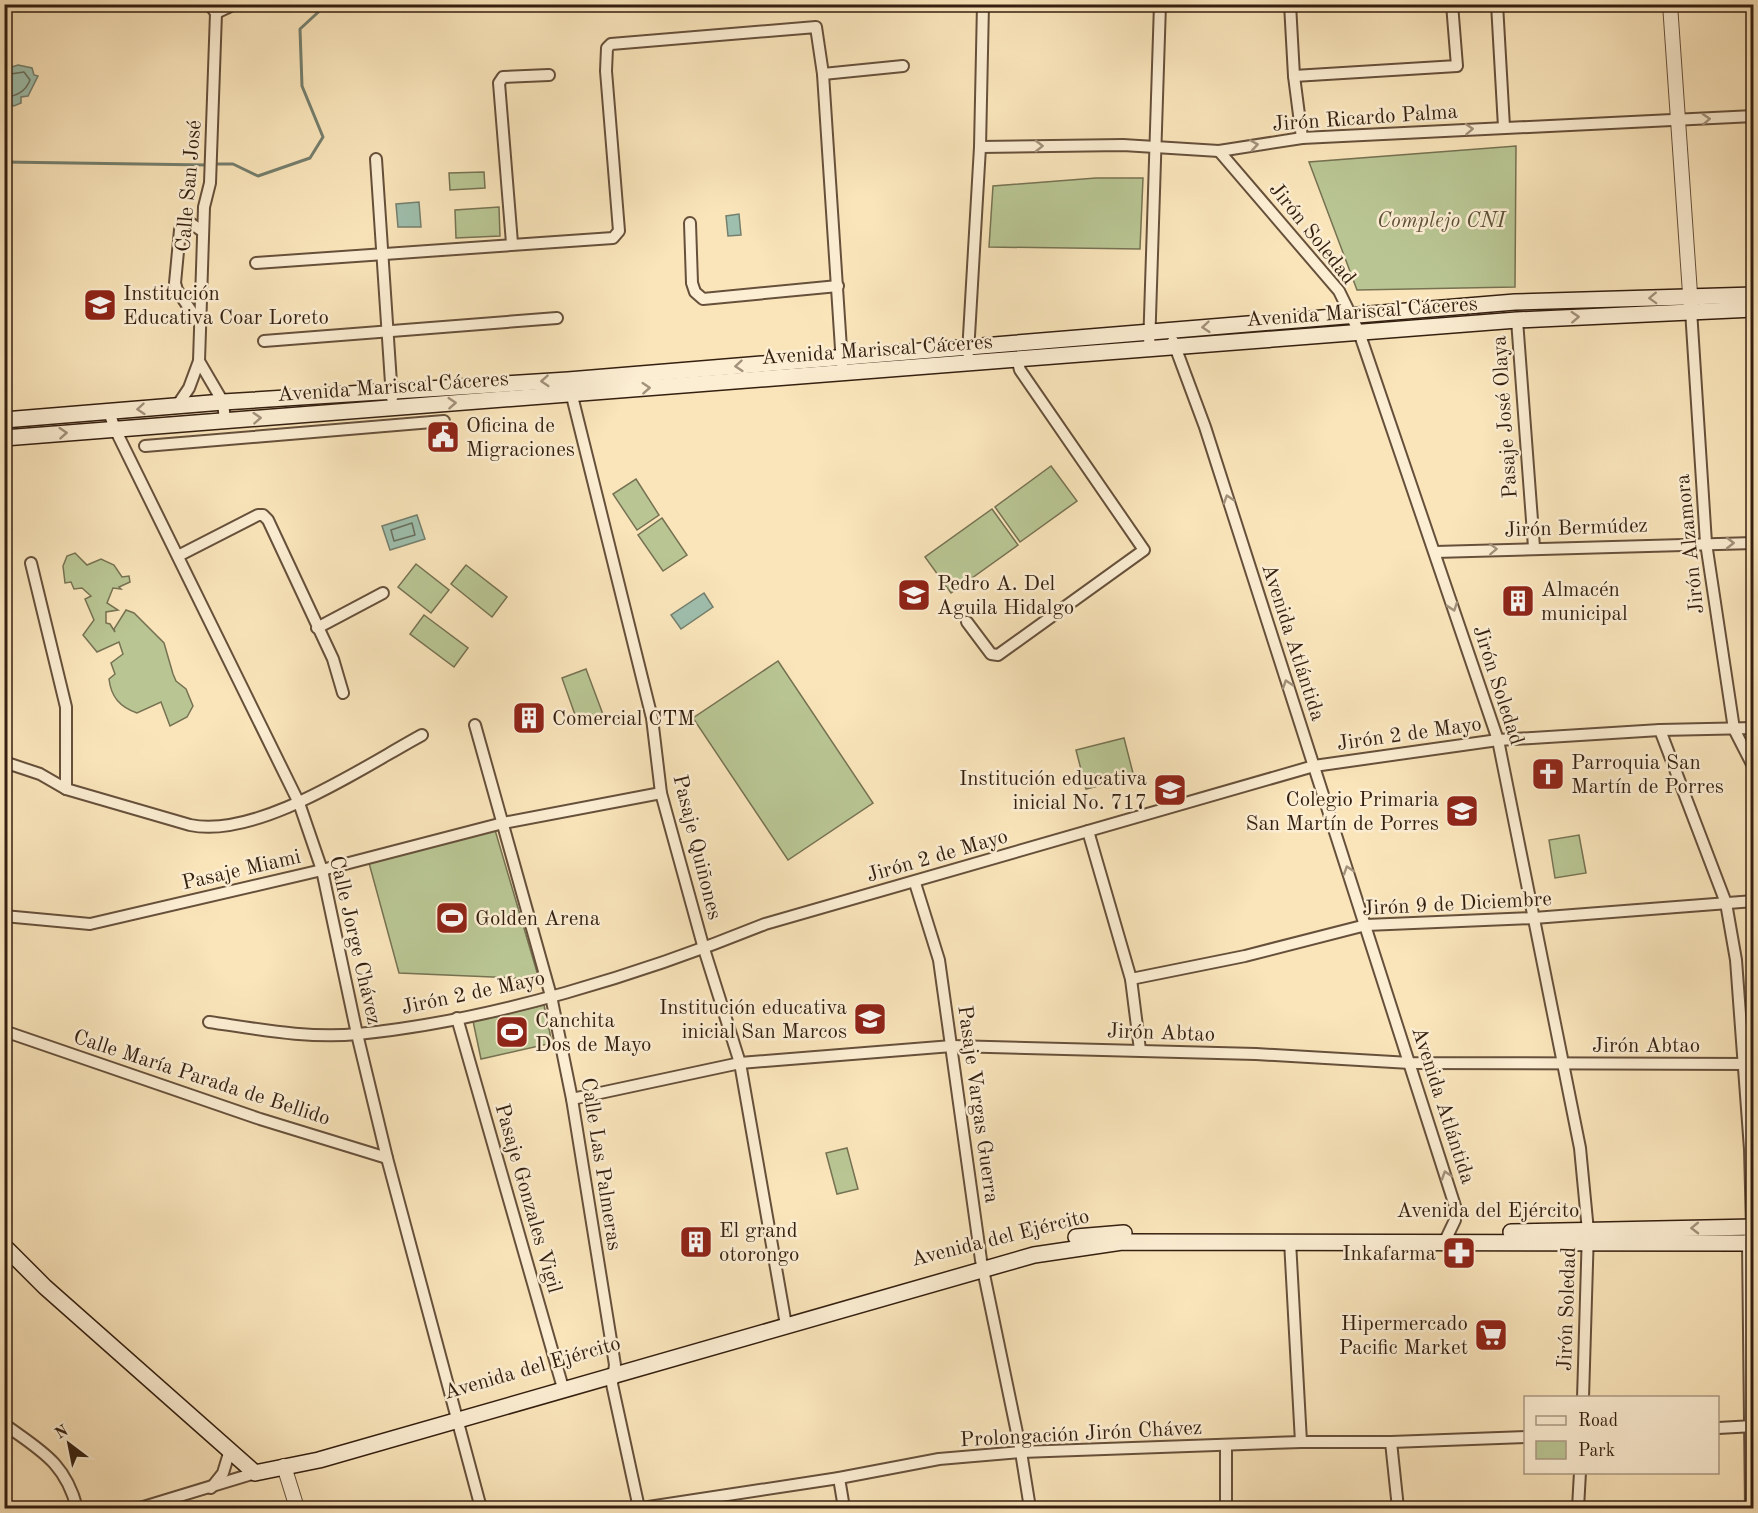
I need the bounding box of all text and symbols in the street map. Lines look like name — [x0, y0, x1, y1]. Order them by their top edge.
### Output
street label: Jirón Ricardo Palma — [1272, 102, 1459, 135]
one-way arrow — [1701, 112, 1710, 125]
street label: Calle San José — [173, 119, 206, 253]
one-way arrow — [1465, 123, 1474, 136]
one-way arrow — [1034, 140, 1043, 153]
one-way arrow — [1249, 140, 1259, 152]
street label: Jirón Soledad — [1265, 179, 1359, 289]
park label: Complejo CNI — [1377, 211, 1508, 232]
place label: Institución Educativa Coar Loreto — [123, 284, 329, 329]
school or university icon: Institución Educativa Coar Loreto — [82, 287, 118, 323]
one-way arrow — [1649, 291, 1658, 304]
street label: Avenida Mariscal Cáceres — [1246, 294, 1478, 331]
one-way arrow — [1571, 310, 1580, 323]
one-way arrow — [1201, 320, 1210, 333]
street label: Avenida Mariscal Cáceres — [761, 332, 993, 369]
street label: Pasaje José Olaya — [1489, 335, 1522, 499]
one-way arrow — [735, 359, 744, 372]
street label: Avenida Mariscal Cáceres — [277, 369, 509, 406]
one-way arrow — [540, 374, 549, 387]
one-way arrow — [642, 381, 651, 394]
one-way arrow — [447, 397, 456, 410]
one-way arrow — [136, 402, 145, 415]
one-way arrow — [253, 412, 262, 425]
place label: Oficina de Migraciones — [466, 416, 575, 461]
public building icon: Oficina de Migraciones — [425, 419, 461, 455]
one-way arrow — [58, 427, 67, 440]
street label: Jirón Alzamora — [1673, 473, 1708, 615]
one-way arrow — [1222, 494, 1235, 505]
street label: Jirón Bermúdez — [1504, 515, 1648, 542]
one-way arrow — [1726, 537, 1735, 549]
one-way arrow — [1489, 543, 1498, 555]
street label: Avenida Atlántida — [1257, 561, 1328, 724]
place label: Pedro A. Del Aguila Hidalgo — [937, 574, 1074, 619]
school or university icon: Pedro A. Del Aguila Hidalgo — [896, 577, 932, 613]
place label: Almacén municipal — [1541, 580, 1628, 625]
building icon: Almacén municipal — [1500, 583, 1536, 619]
one-way arrow — [1446, 601, 1459, 612]
street label: Jirón Soledad — [1468, 623, 1527, 748]
one-way arrow — [1282, 679, 1294, 690]
building icon: Comercial CTM — [511, 700, 547, 736]
place label: Comercial CTM — [552, 709, 695, 730]
street label: Jirón 2 de Mayo — [1335, 714, 1483, 755]
place label: Parroquia San Martín de Porres — [1571, 753, 1724, 798]
church icon: Parroquia San Martín de Porres — [1530, 756, 1566, 792]
place label: Institución educativa inicial No. 717 — [959, 769, 1147, 814]
school or university icon: Institución educativa inicial No. 717 — [1152, 772, 1188, 808]
street label: Pasaje Quiñones — [668, 773, 725, 922]
place label: Colegio Primaria San Martín de Porres — [1245, 790, 1439, 835]
school or university icon: Colegio Primaria San Martín de Porres — [1444, 793, 1480, 829]
street label: Jirón 2 de Mayo — [864, 826, 1010, 887]
street label: Pasaje Miami — [180, 847, 303, 894]
street label: Calle Jorge Chávez — [325, 854, 384, 1027]
one-way arrow — [1343, 865, 1355, 875]
street label: Jirón 9 de Diciembre — [1362, 889, 1553, 920]
sports icon: Golden Arena — [434, 900, 470, 936]
place label: Golden Arena — [475, 909, 600, 930]
street label: Jirón 2 de Mayo — [400, 968, 547, 1019]
place label: Institución educativa inicial San Marcos — [659, 998, 847, 1043]
school or university icon: Institución educativa inicial San Marcos — [852, 1001, 888, 1037]
street label: Pasaje Vargas Guerra — [953, 1004, 1002, 1204]
place label: Canchita Dos de Mayo — [535, 1011, 651, 1056]
sports icon: Canchita Dos de Mayo — [494, 1014, 530, 1050]
street label: Jirón Abtao — [1107, 1021, 1215, 1046]
street label: Avenida Atlántida — [1407, 1024, 1478, 1187]
street label: Calle María Parada de Bellido — [70, 1027, 333, 1130]
street label: Jirón Abtao — [1592, 1036, 1700, 1057]
street label: Calle Las Palmeras — [576, 1076, 625, 1252]
street label: Pasaje Gonzales Vigil — [490, 1101, 565, 1296]
one-way arrow — [1440, 1171, 1453, 1181]
street label: Avenida del Ejército — [1397, 1201, 1579, 1222]
street label: Avenida del Ejército — [909, 1206, 1092, 1271]
place label: El grand otorongo — [719, 1221, 799, 1266]
one-way arrow — [1691, 1222, 1700, 1235]
building icon: El grand otorongo — [678, 1224, 714, 1260]
pharmacy icon: Inkafarma — [1441, 1235, 1477, 1271]
place label: Inkafarma — [1342, 1244, 1436, 1265]
street label: Jirón Soledad — [1555, 1247, 1580, 1372]
place label: Hipermercado Pacific Market — [1339, 1314, 1468, 1359]
supermarket icon: Hipermercado Pacific Market — [1473, 1317, 1509, 1353]
street label: Avenida del Ejército — [442, 1333, 623, 1404]
legend — [1524, 1396, 1719, 1474]
text: Road — [1578, 1412, 1618, 1430]
north arrow — [39, 1414, 99, 1474]
street label: Prolongación Jirón Chávez — [959, 1418, 1203, 1451]
text: N — [53, 1423, 72, 1443]
text: Park — [1578, 1442, 1615, 1460]

